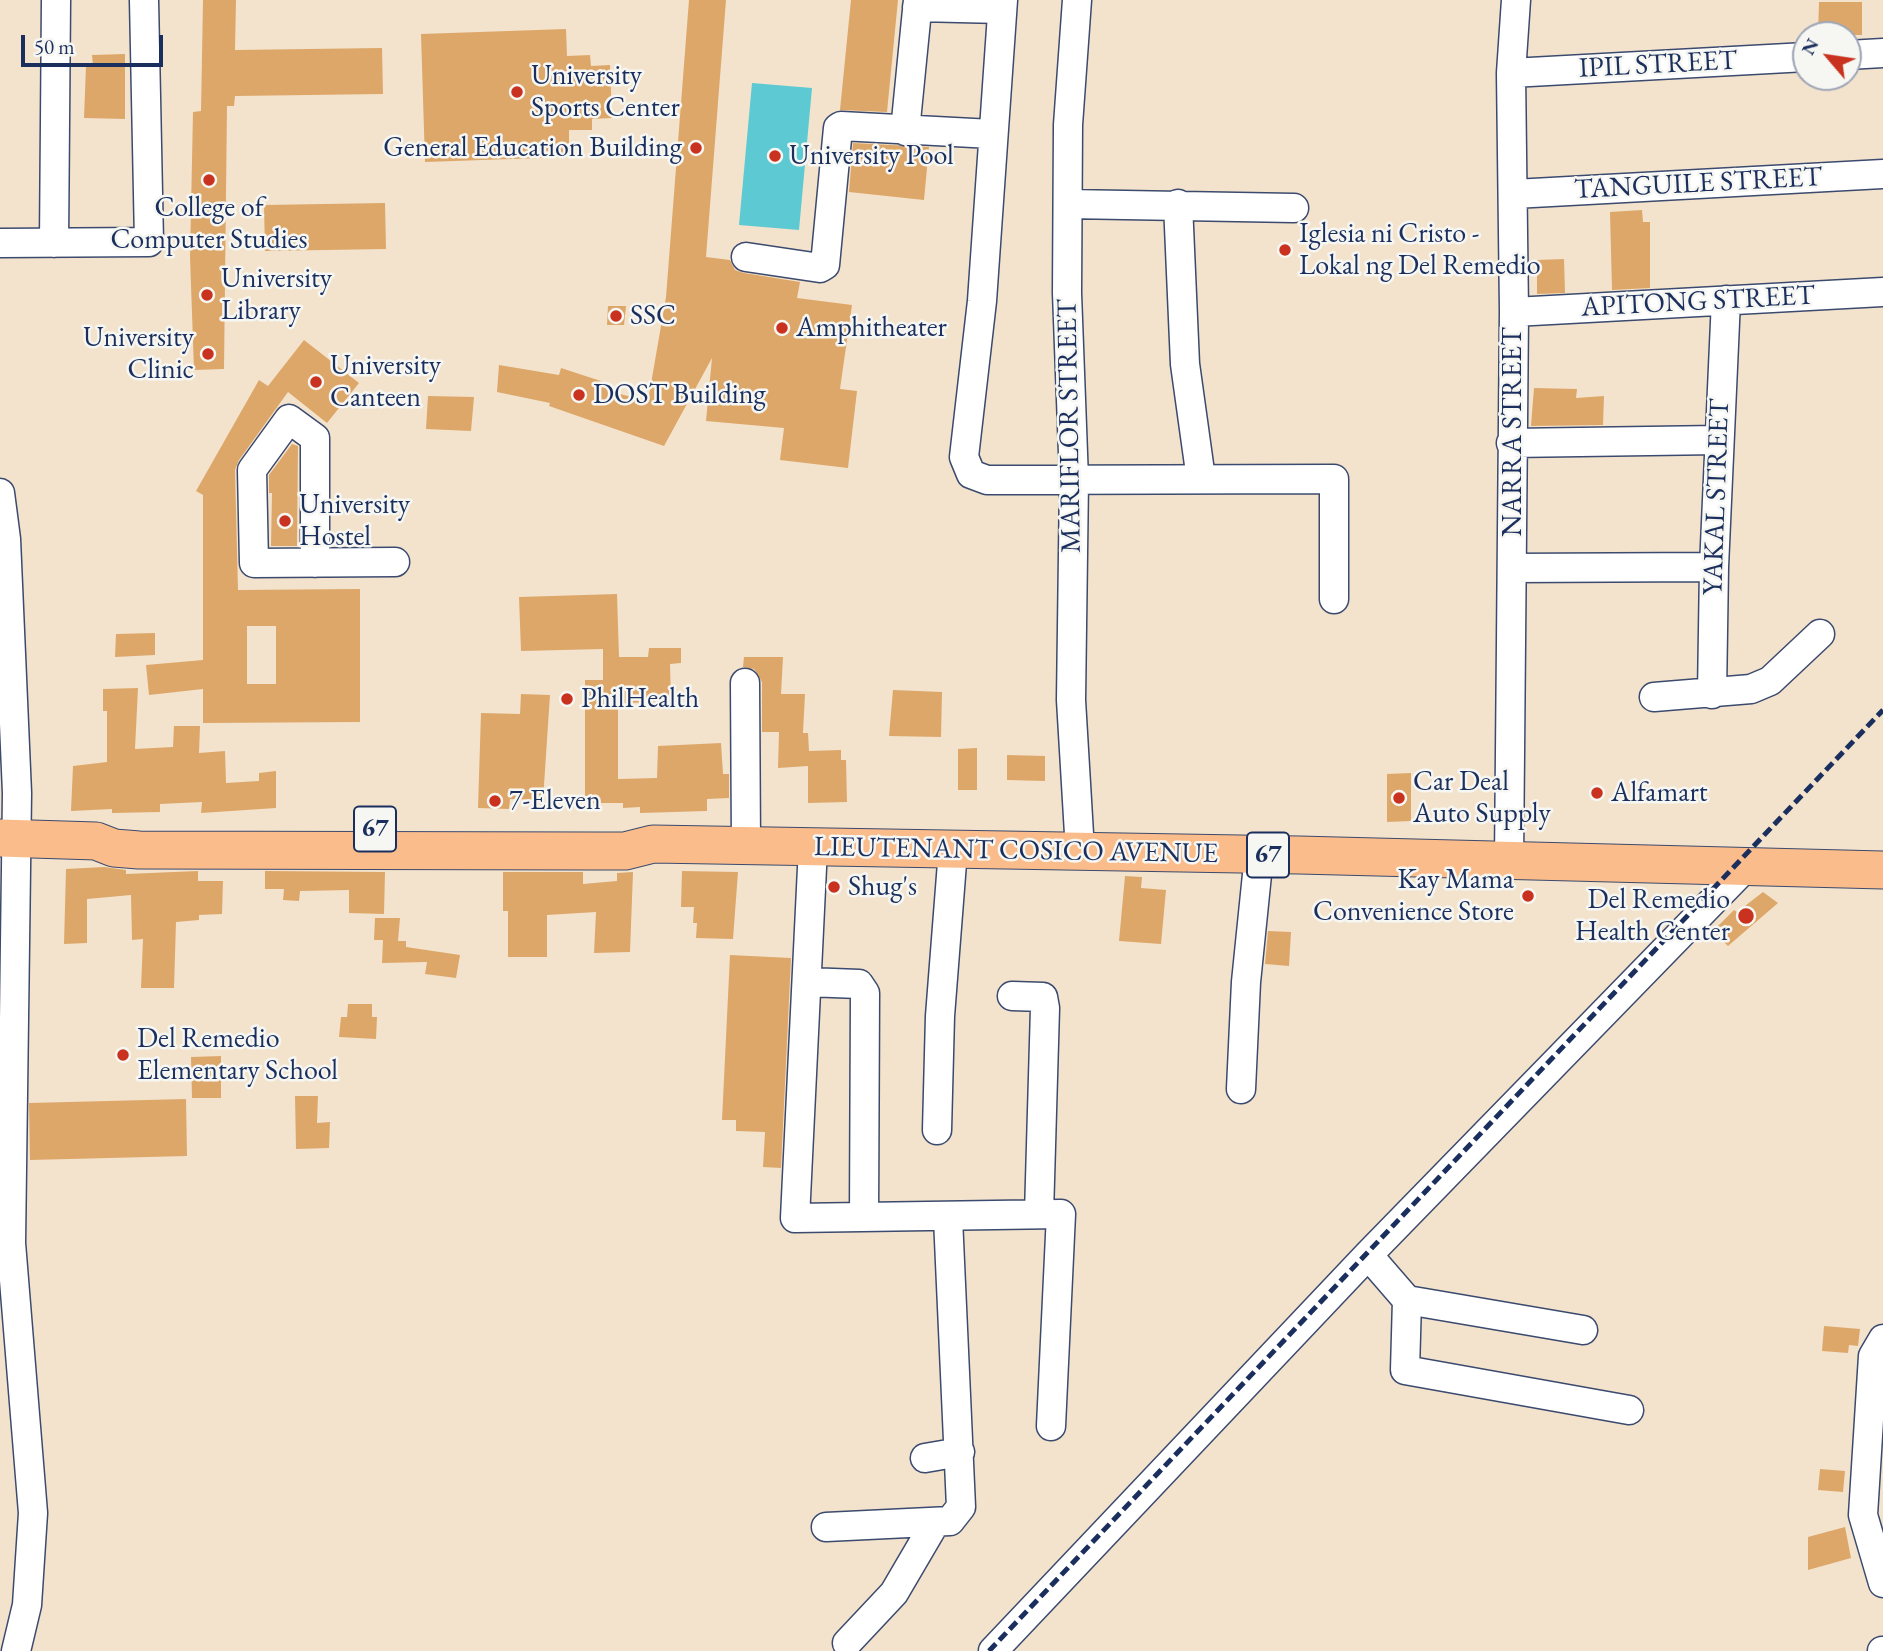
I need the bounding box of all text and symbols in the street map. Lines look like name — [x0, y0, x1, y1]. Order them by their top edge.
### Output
scale bar — [24, 21, 166, 65]
north arrow — [1792, 21, 1862, 91]
text: 50 m — [34, 33, 75, 60]
text: N — [1795, 34, 1825, 59]
street label: IPIL STREET — [1578, 44, 1738, 86]
place label: University Sports Center — [531, 59, 680, 125]
marker: University Sports Center — [509, 84, 525, 100]
place label: General Education Building — [383, 131, 682, 165]
place label: University Pool — [789, 139, 954, 173]
marker: General Education Building — [688, 140, 704, 156]
marker: University Pool — [767, 148, 783, 164]
street label: TANGUILE STREET — [1573, 161, 1823, 207]
marker: College of Computer Studies — [201, 172, 217, 188]
place label: College of Computer Studies — [110, 191, 308, 257]
place label: Iglesia ni Cristo - Lokal ng Del Remedio — [1299, 217, 1541, 283]
marker: Iglesia ni Cristo - Lokal ng Del Remedio — [1277, 242, 1293, 258]
place label: University Library — [221, 262, 332, 328]
street label: APITONG STREET — [1580, 279, 1816, 325]
marker: University Library — [199, 287, 215, 303]
place label: SSC — [630, 299, 676, 333]
street label: MARIFLOR STREET — [1051, 299, 1089, 553]
marker: SSC — [608, 308, 624, 324]
place label: Amphitheater — [796, 311, 947, 345]
marker: Amphitheater — [774, 320, 790, 336]
place label: University Clinic — [83, 321, 194, 387]
street label: NARRA STREET — [1496, 327, 1530, 537]
marker: University Clinic — [200, 346, 216, 362]
place label: University Canteen — [330, 349, 441, 415]
marker: University Canteen — [308, 374, 324, 390]
place label: DOST Building — [593, 378, 766, 412]
marker: DOST Building — [571, 387, 587, 403]
street label: YAKAL STREET — [1697, 398, 1737, 596]
place label: University Hostel — [299, 488, 410, 554]
marker: University Hostel — [277, 513, 293, 529]
place label: PhilHealth — [581, 682, 699, 716]
marker: PhilHealth — [559, 691, 575, 707]
place label: Car Deal Auto Supply — [1413, 765, 1551, 831]
place label: Alfamart — [1611, 776, 1708, 810]
place label: 7-Eleven — [509, 784, 601, 818]
marker: Alfamart — [1589, 785, 1605, 801]
marker: Car Deal Auto Supply — [1391, 790, 1407, 806]
marker: 7-Eleven — [487, 793, 503, 809]
road number: 67 — [354, 806, 396, 852]
street label: LIEUTENANT COSICO AVENUE — [814, 831, 1218, 871]
road number: 67 — [1247, 832, 1289, 877]
place label: Kay Mama Convenience Store — [1313, 863, 1514, 929]
place label: Shug's — [848, 870, 917, 904]
marker: Shug's — [826, 879, 842, 895]
place label: Del Remedio Health Center — [1575, 883, 1730, 949]
marker: Kay Mama Convenience Store — [1520, 888, 1536, 904]
marker: Del Remedio Health Center — [1736, 906, 1756, 926]
place label: Del Remedio Elementary School — [137, 1022, 338, 1088]
marker: Del Remedio Elementary School — [115, 1047, 131, 1063]

